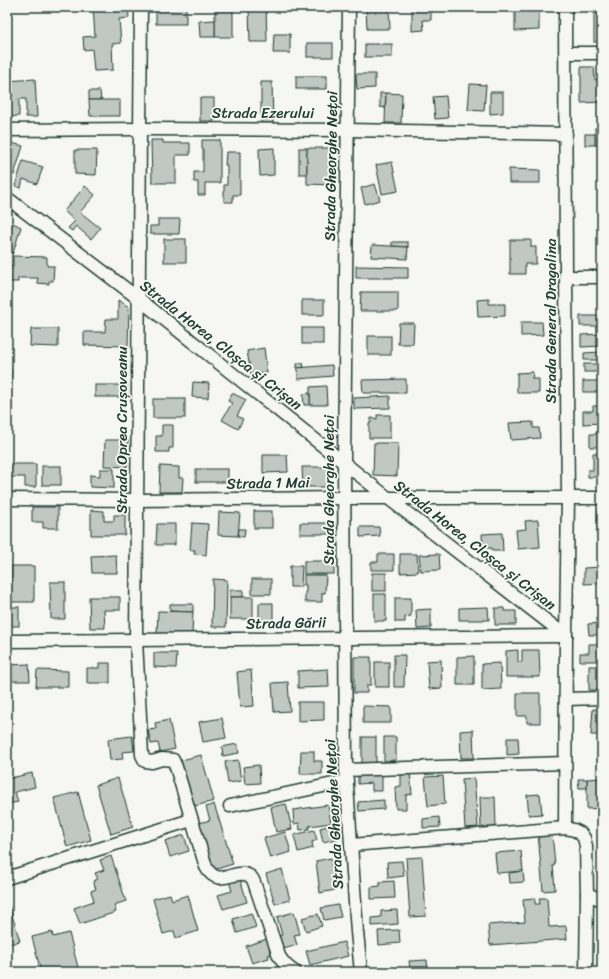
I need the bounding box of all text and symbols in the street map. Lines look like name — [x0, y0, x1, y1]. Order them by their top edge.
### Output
street label: Strada Gheorghe Nețoi — [317, 90, 345, 241]
street label: Strada Ezerului — [212, 100, 315, 126]
street label: Strada General Dragalina — [538, 238, 564, 404]
street label: Strada Horea, Cloșca și Crișan — [134, 273, 308, 417]
street label: Strada Oprea Crușoveanu — [109, 346, 135, 514]
street label: Strada Gheorghe Nețoi — [316, 414, 342, 565]
street label: Strada 1 Mai — [226, 469, 311, 497]
street label: Strada Horea, Cloșca și Crișan — [388, 473, 562, 617]
street label: Strada Gării — [246, 609, 327, 637]
street label: Strada Gheorghe Nețoi — [317, 737, 351, 890]

